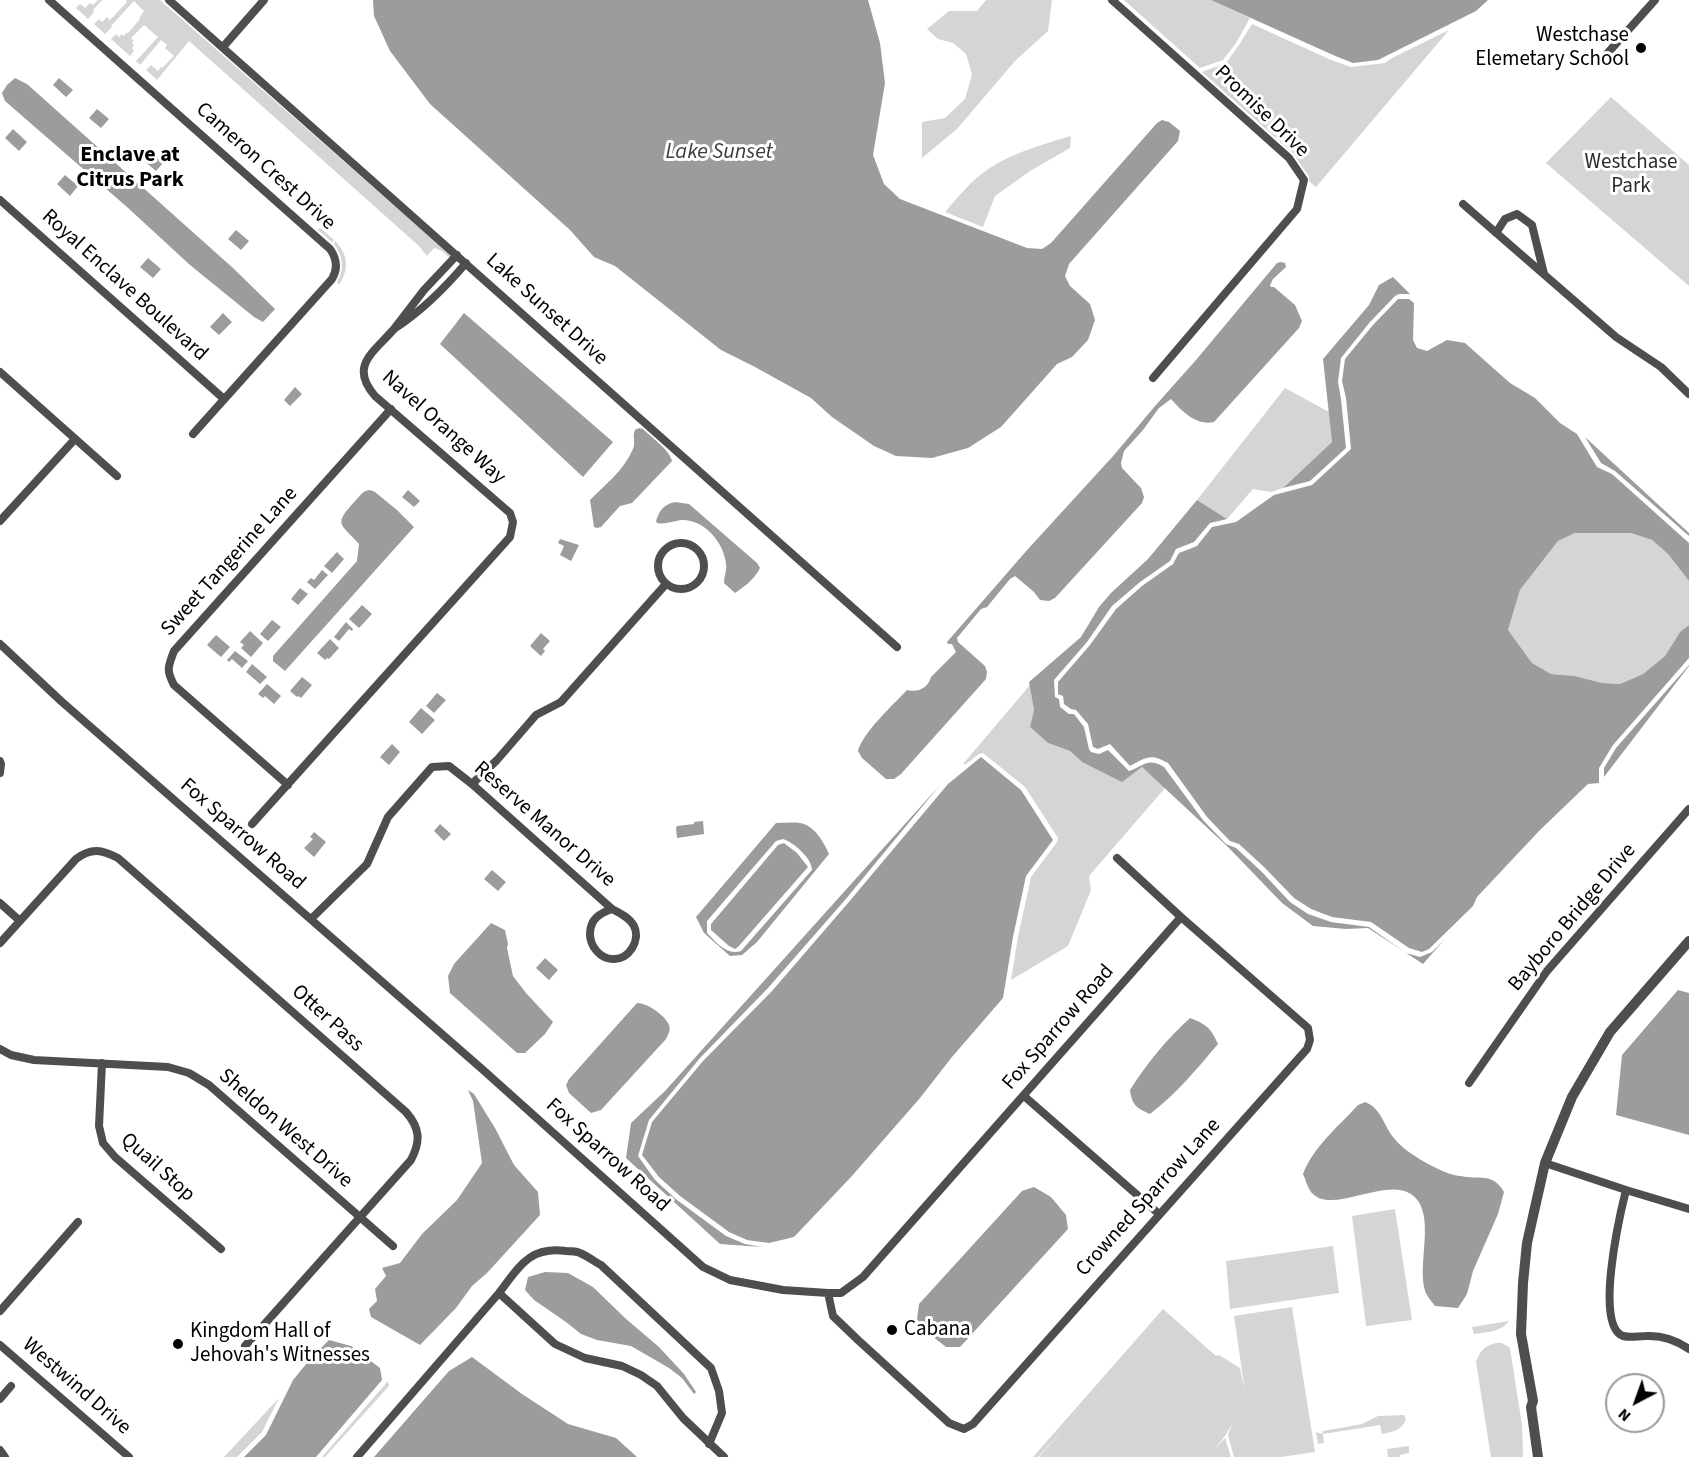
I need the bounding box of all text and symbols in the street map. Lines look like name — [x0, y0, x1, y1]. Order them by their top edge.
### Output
place label: Westchase Elemetary School — [1475, 23, 1629, 73]
marker: Westchase Elemetary School — [1634, 41, 1648, 55]
street label: Promise Drive — [1208, 61, 1314, 163]
street label: Cameron Crest Drive — [190, 98, 340, 236]
water label: Lake Sunset — [665, 140, 773, 166]
district label: Enclave at Citrus Park — [76, 143, 184, 194]
park label: Westchase Park — [1585, 150, 1677, 200]
street label: Royal Enclave Boulevard — [36, 205, 212, 367]
street label: Lake Sunset Drive — [480, 249, 612, 371]
street label: Navel Orange Way — [376, 366, 510, 490]
street label: Sweet Tangerine Lane — [156, 482, 304, 642]
street label: Reserve Manor Drive — [468, 757, 620, 893]
street label: Fox Sparrow Road — [174, 774, 310, 896]
street label: Bayboro Bridge Drive — [1504, 839, 1642, 997]
street label: Fox Sparrow Road — [998, 960, 1120, 1096]
street label: Otter Pass — [286, 980, 368, 1058]
street label: Sheldon West Drive — [213, 1064, 357, 1194]
street label: Fox Sparrow Road — [540, 1094, 674, 1218]
street label: Crowned Sparrow Lane — [1071, 1114, 1227, 1282]
street label: Quail Stop — [115, 1128, 199, 1208]
place label: Cabana — [904, 1317, 971, 1343]
place label: Kingdom Hall of Jehovah's Witnesses — [190, 1319, 370, 1369]
marker: Cabana — [885, 1323, 899, 1337]
street label: Westwind Drive — [17, 1333, 135, 1441]
marker: Kingdom Hall of Jehovah's Witnesses — [171, 1337, 185, 1351]
north arrow — [1605, 1373, 1665, 1433]
text: N — [1613, 1403, 1636, 1427]

